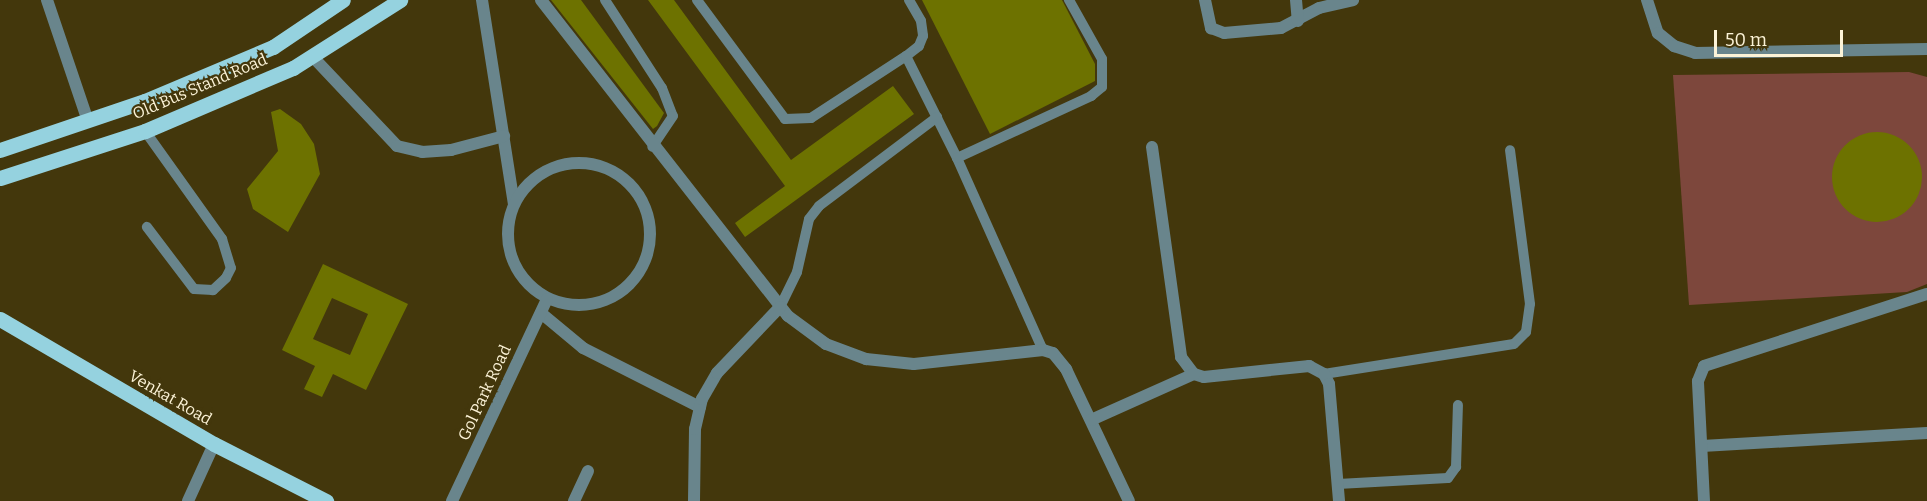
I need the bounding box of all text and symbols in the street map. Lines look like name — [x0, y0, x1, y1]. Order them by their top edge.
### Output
scale bar — [1717, 18, 1846, 56]
text: 50 m — [1725, 29, 1767, 51]
street label: Old Bus Stand Road — [130, 50, 270, 124]
street label: Gol Park Road — [454, 342, 516, 444]
street label: Venkat Road — [125, 366, 215, 430]

